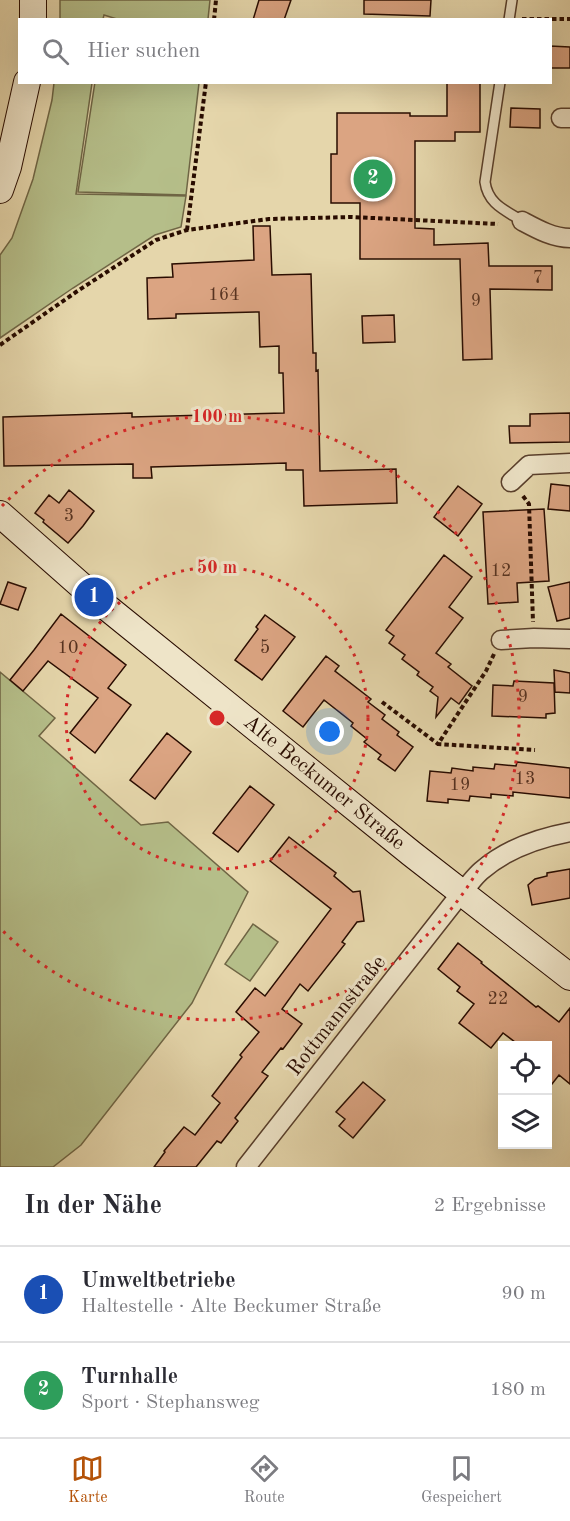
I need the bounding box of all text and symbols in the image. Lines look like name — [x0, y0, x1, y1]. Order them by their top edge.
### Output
search box — [18, 18, 552, 84]
icon: search — [39, 35, 72, 68]
text: Hier suchen — [87, 40, 200, 62]
pin: 2 — [354, 156, 392, 201]
house number: 7 — [533, 269, 543, 287]
house number: 164 — [208, 286, 240, 304]
house number: 9 — [471, 292, 481, 310]
text: 100 m — [192, 408, 242, 426]
house number: 3 — [64, 507, 74, 525]
text: 50 m — [197, 559, 237, 577]
house number: 12 — [491, 562, 511, 580]
pin: 1 — [74, 574, 113, 620]
house number: 10 — [58, 639, 78, 657]
house number: 5 — [260, 639, 270, 657]
house number: 9 — [518, 688, 528, 706]
centre of rings — [207, 708, 227, 728]
street label: Alte Beckumer Straße — [239, 712, 409, 854]
your location — [315, 717, 344, 746]
house number: 13 — [515, 770, 535, 788]
house number: 19 — [450, 776, 470, 794]
street label: Rottmannstraße — [284, 952, 390, 1080]
house number: 22 — [488, 990, 508, 1008]
map controls — [498, 1041, 552, 1149]
button: locate — [498, 1041, 552, 1095]
button: layers — [498, 1095, 552, 1149]
text: In der Nähe — [24, 1193, 162, 1219]
text: 2 Ergebnisse — [434, 1196, 546, 1216]
text: Umweltbetriebe — [81, 1270, 236, 1292]
text: 1 — [38, 1284, 49, 1304]
text: 90 m — [501, 1284, 546, 1304]
text: Haltestelle · Alte Beckumer Straße — [81, 1297, 381, 1317]
text: Turnhalle — [81, 1366, 178, 1388]
text: 2 — [38, 1380, 49, 1400]
text: 180 m — [490, 1380, 546, 1400]
text: Sport · Stephansweg — [81, 1393, 259, 1413]
tab: Karte — [68, 1452, 108, 1508]
tab: Route — [244, 1452, 285, 1508]
tab: Gespeichert — [421, 1452, 502, 1508]

